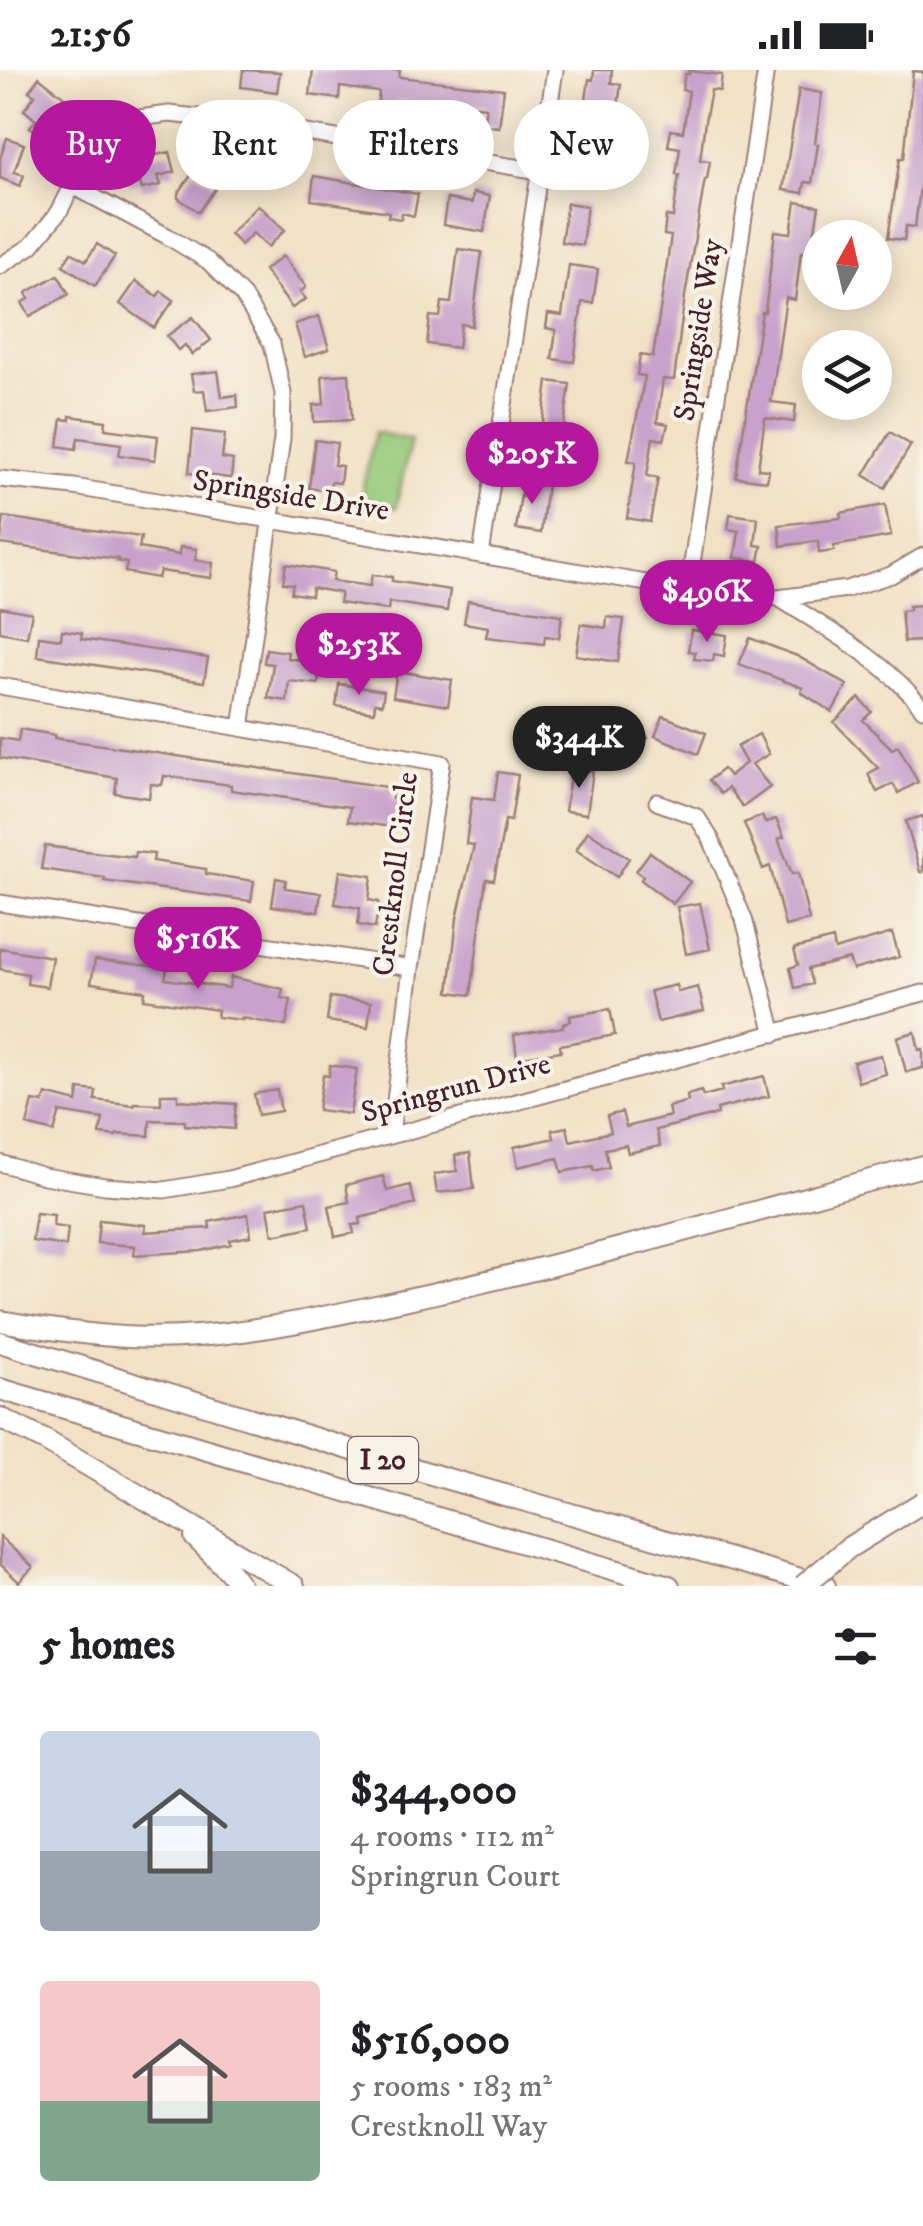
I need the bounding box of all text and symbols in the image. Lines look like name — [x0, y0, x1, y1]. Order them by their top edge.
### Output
text: 21:56 — [50, 11, 131, 59]
chip: Buy — [30, 100, 156, 190]
chip: Rent — [176, 100, 313, 190]
chip: Filters — [333, 100, 494, 190]
chip: New — [514, 100, 649, 190]
north arrow — [802, 220, 892, 310]
map controls — [802, 220, 892, 420]
street label: Springside Way — [666, 236, 732, 424]
button: layers — [802, 330, 892, 420]
pin: $205K — [462, 422, 602, 507]
text: $205K — [488, 434, 576, 474]
street label: Springside Drive — [190, 462, 392, 530]
pin: $496K — [637, 560, 777, 645]
text: $496K — [662, 572, 752, 612]
pin: $253K — [289, 613, 429, 698]
text: $253K — [317, 625, 401, 665]
pin: $344K — [509, 706, 649, 791]
text: $344K — [535, 718, 623, 758]
street label: Crestknoll Circle — [365, 770, 427, 978]
pin: $516K — [128, 907, 268, 992]
text: $516K — [156, 919, 240, 959]
street label: Springrun Drive — [357, 1046, 555, 1132]
road number: I 20 — [348, 1437, 418, 1483]
icon: filters — [828, 1619, 883, 1674]
text: 5 homes — [40, 1620, 175, 1672]
text: $344,000 — [350, 1765, 517, 1817]
icon: home — [120, 1771, 240, 1891]
text: 4 rooms · 112 m² — [350, 1817, 554, 1857]
text: Springrun Court — [350, 1857, 561, 1897]
text: $516,000 — [350, 2015, 510, 2067]
icon: home — [120, 2021, 240, 2141]
text: 5 rooms · 183 m² — [350, 2067, 552, 2107]
text: Crestknoll Way — [350, 2107, 547, 2147]

